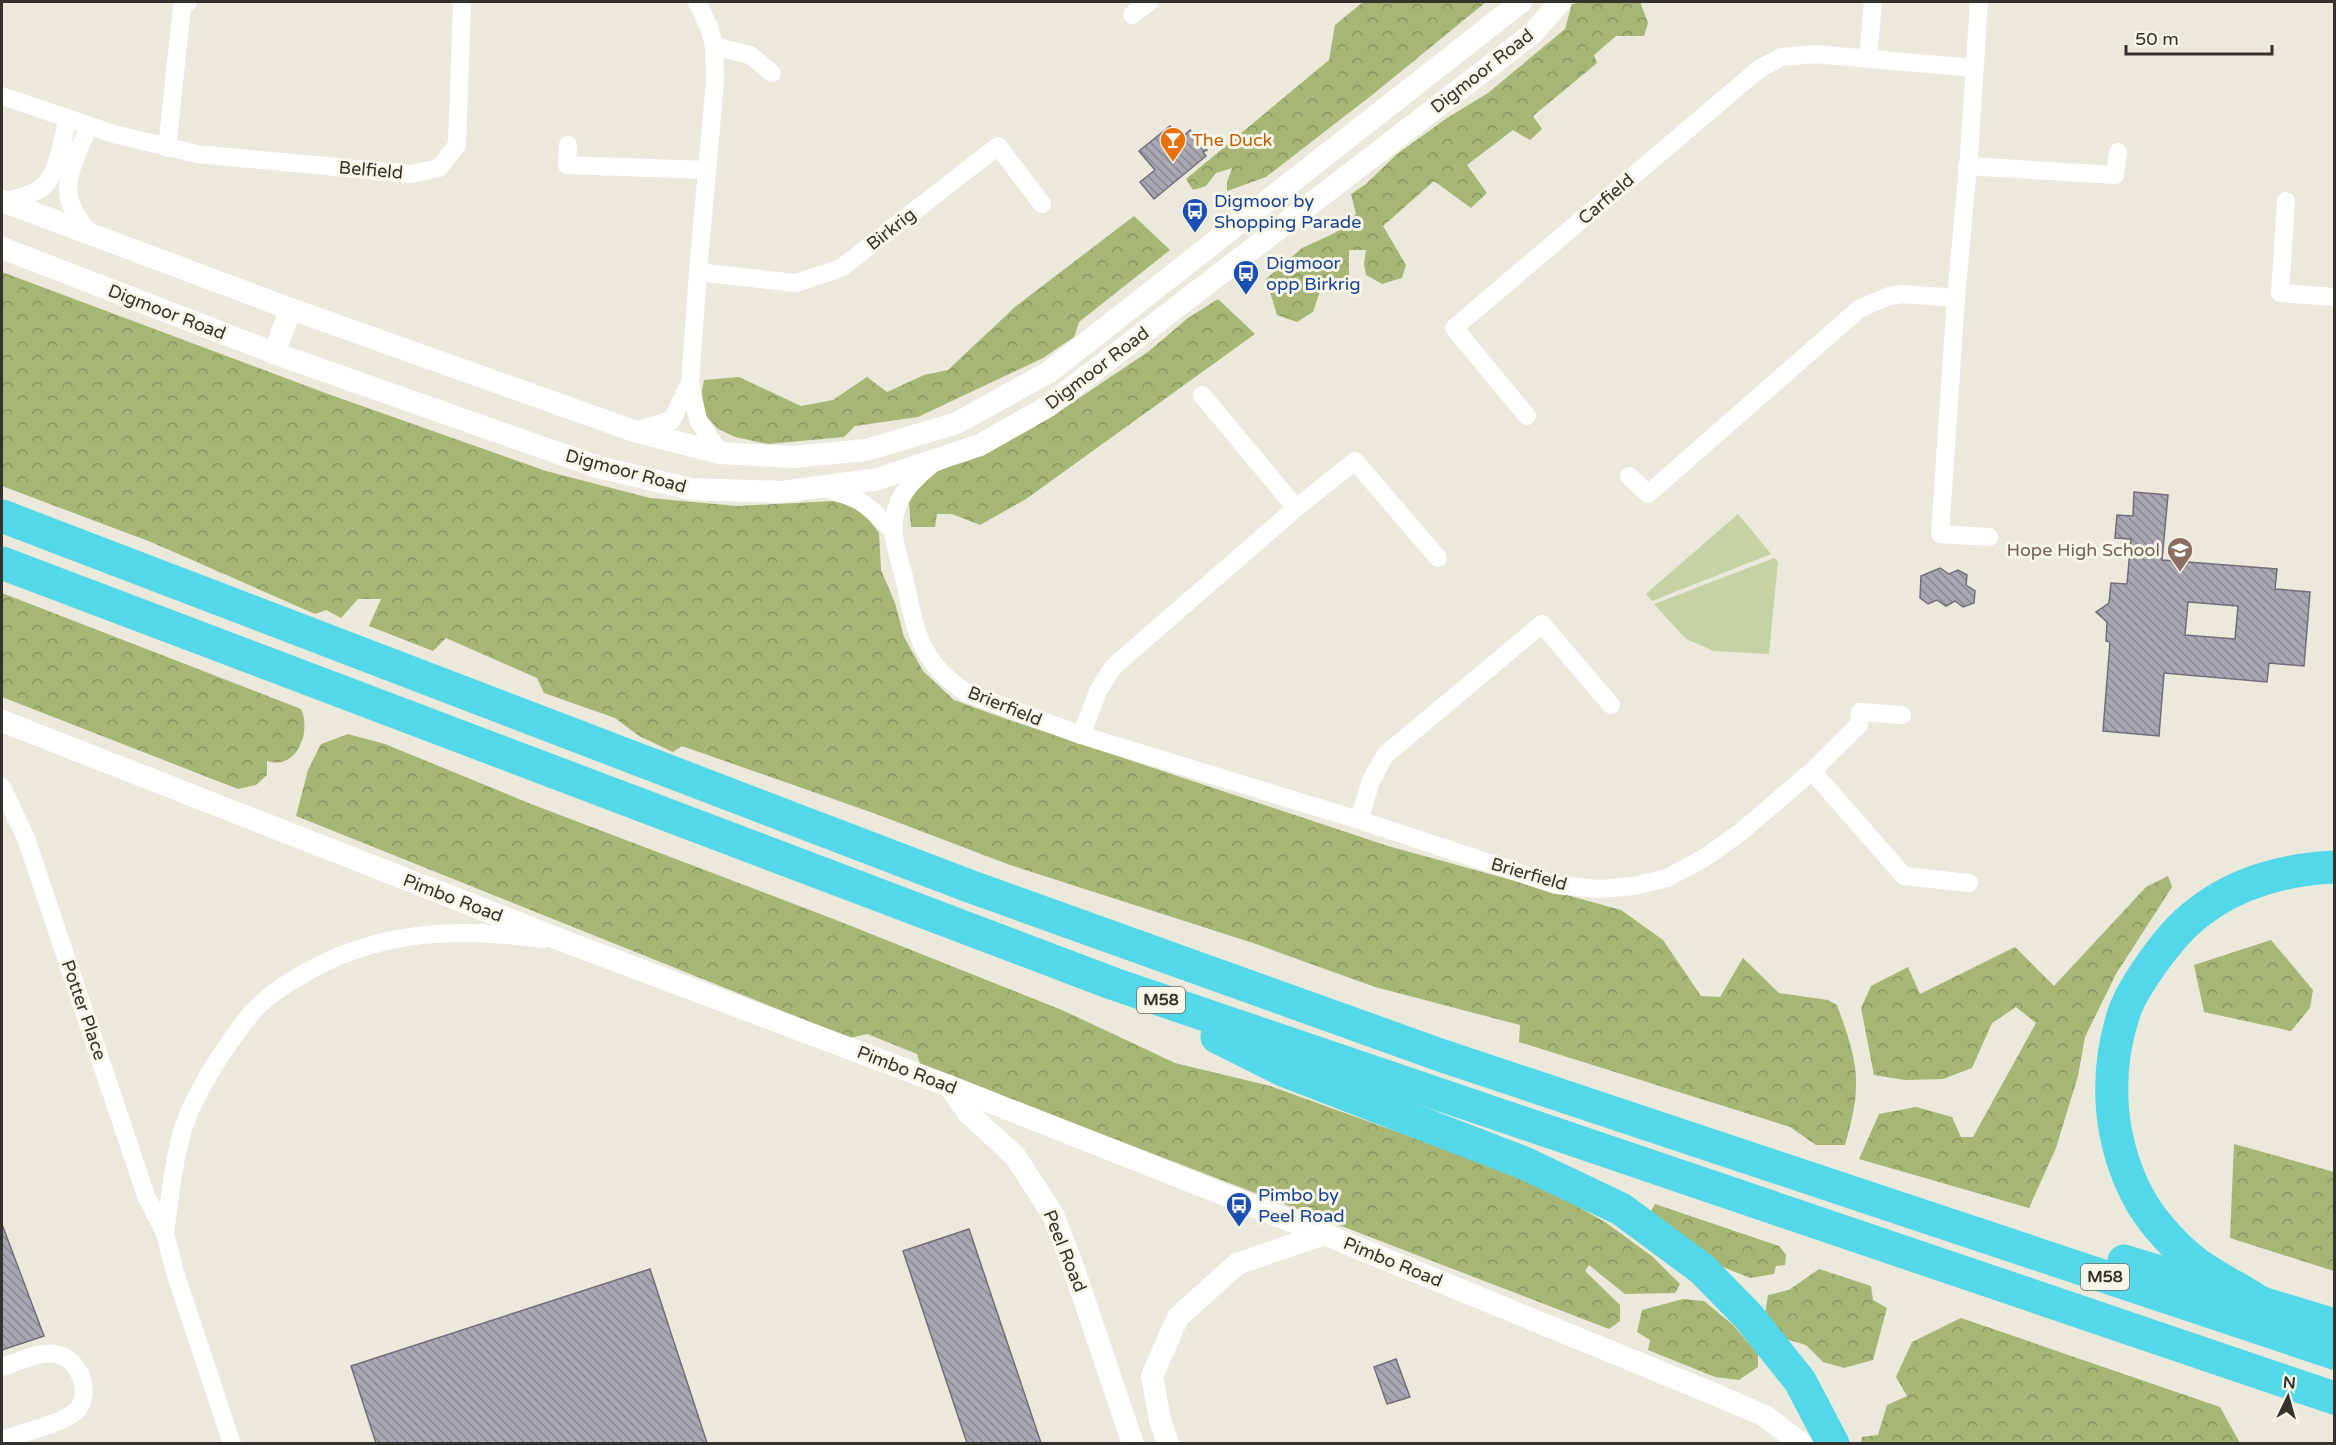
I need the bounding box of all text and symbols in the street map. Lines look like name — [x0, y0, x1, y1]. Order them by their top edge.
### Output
scale bar — [2126, 18, 2272, 56]
street label: Digmoor Road — [1426, 24, 1538, 118]
text: 50 m — [2135, 28, 2179, 50]
bar icon: The Duck — [1158, 125, 1188, 163]
place label: The Duck — [1192, 129, 1273, 151]
street label: Belfield — [338, 156, 404, 184]
street label: Carfield — [1573, 169, 1639, 229]
place label: Digmoor by Shopping Parade — [1214, 190, 1361, 233]
bus stop icon: Digmoor by Shopping Parade — [1180, 196, 1210, 234]
street label: Birkrig — [862, 203, 920, 255]
place label: Digmoor opp Birkrig — [1266, 252, 1361, 295]
bus stop icon: Digmoor opp Birkrig — [1231, 258, 1261, 296]
street label: Digmoor Road — [105, 279, 229, 345]
street label: Digmoor Road — [1041, 322, 1153, 414]
street label: Digmoor Road — [563, 444, 689, 498]
school or university icon: Hope High School — [2165, 535, 2195, 573]
place label: Hope High School — [2007, 539, 2160, 561]
street label: Brierfield — [965, 681, 1045, 731]
street label: Brierfield — [1488, 853, 1570, 895]
street label: Pimbo Road — [400, 869, 506, 927]
street label: Potter Place — [57, 957, 111, 1063]
road number: M58 — [1137, 987, 1185, 1013]
street label: Pimbo Road — [854, 1041, 960, 1099]
place label: Pimbo by Peel Road — [1258, 1184, 1345, 1227]
bus stop icon: Pimbo by Peel Road — [1224, 1190, 1254, 1228]
street label: Peel Road — [1039, 1207, 1091, 1295]
street label: Pimbo Road — [1340, 1232, 1446, 1292]
road number: M58 — [2081, 1264, 2129, 1290]
north arrow — [2258, 1367, 2318, 1427]
text: N — [2282, 1373, 2296, 1394]

